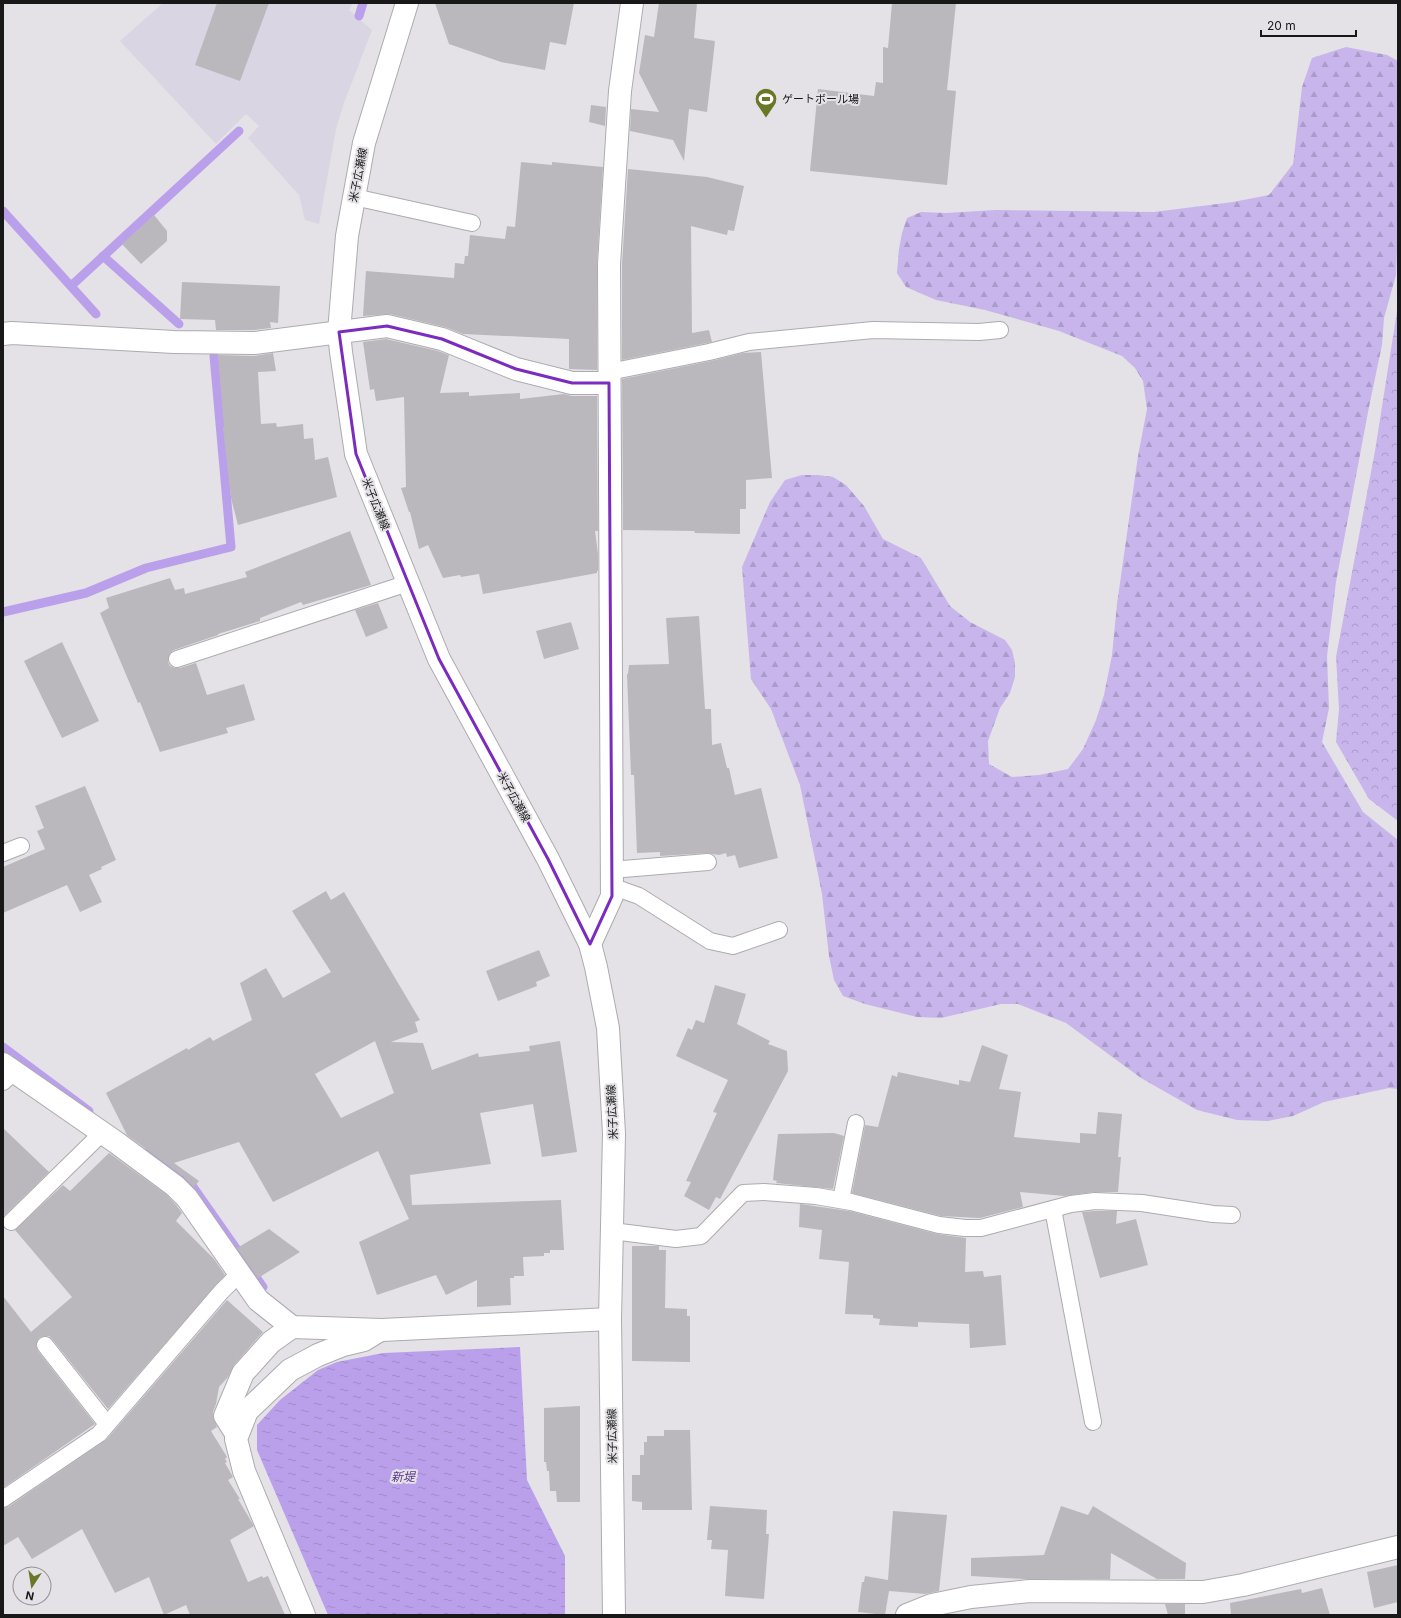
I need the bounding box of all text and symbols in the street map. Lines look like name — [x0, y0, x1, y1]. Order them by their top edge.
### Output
scale bar — [1261, 12, 1356, 38]
text: 20 m — [1267, 18, 1296, 33]
sports icon: ゲートボール場 — [753, 86, 779, 119]
place label: ゲートボール場 — [782, 92, 859, 106]
street label: 米子広瀬線 — [346, 147, 370, 203]
street label: 米子広瀬線 — [359, 476, 393, 532]
street label: 米子広瀬線 — [495, 770, 533, 824]
street label: 米子広瀬線 — [604, 1084, 620, 1140]
street label: 米子広瀬線 — [605, 1408, 619, 1464]
water label: 新堤 — [391, 1469, 417, 1484]
north arrow — [12, 1566, 52, 1606]
text: N — [24, 1588, 35, 1604]

